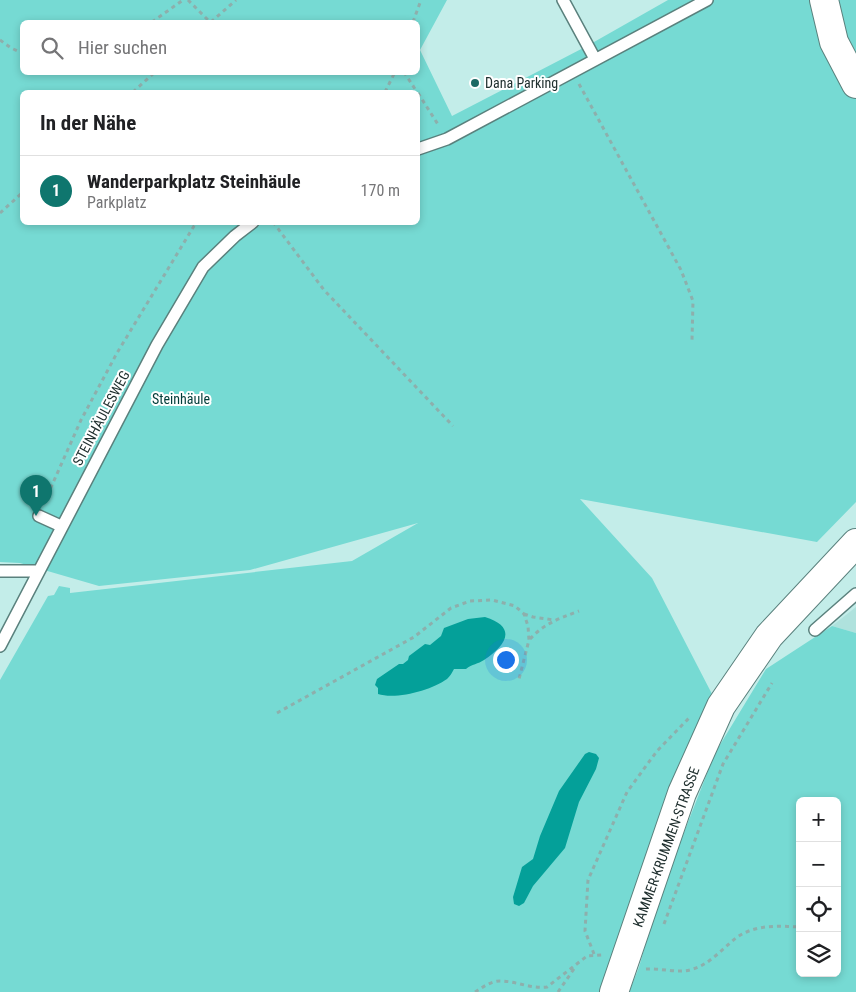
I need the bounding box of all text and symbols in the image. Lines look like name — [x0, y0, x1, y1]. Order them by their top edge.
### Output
search box — [20, 20, 420, 75]
icon: search — [38, 34, 66, 62]
text: Hier suchen — [78, 36, 167, 59]
place label: Dana Parking — [485, 75, 558, 91]
marker: Dana Parking — [469, 77, 481, 89]
text: In der Nähe — [40, 111, 136, 135]
text: Wanderparkplatz Steinhäule — [87, 170, 301, 193]
text: 1 — [52, 181, 60, 200]
text: 170 m — [361, 181, 400, 200]
text: Parkplatz — [87, 193, 147, 212]
street label: STEINHÄULESWEG — [69, 368, 133, 468]
park label: Steinhäule — [152, 391, 210, 407]
pin: 1 — [20, 475, 52, 516]
your location — [493, 647, 519, 673]
street label: KAMMER-KRUMMEN-STRASSE — [630, 765, 703, 929]
map controls — [796, 797, 841, 977]
button: + — [796, 797, 841, 842]
button: − — [796, 842, 841, 887]
button: locate — [796, 887, 841, 932]
button: layers — [796, 932, 841, 977]

